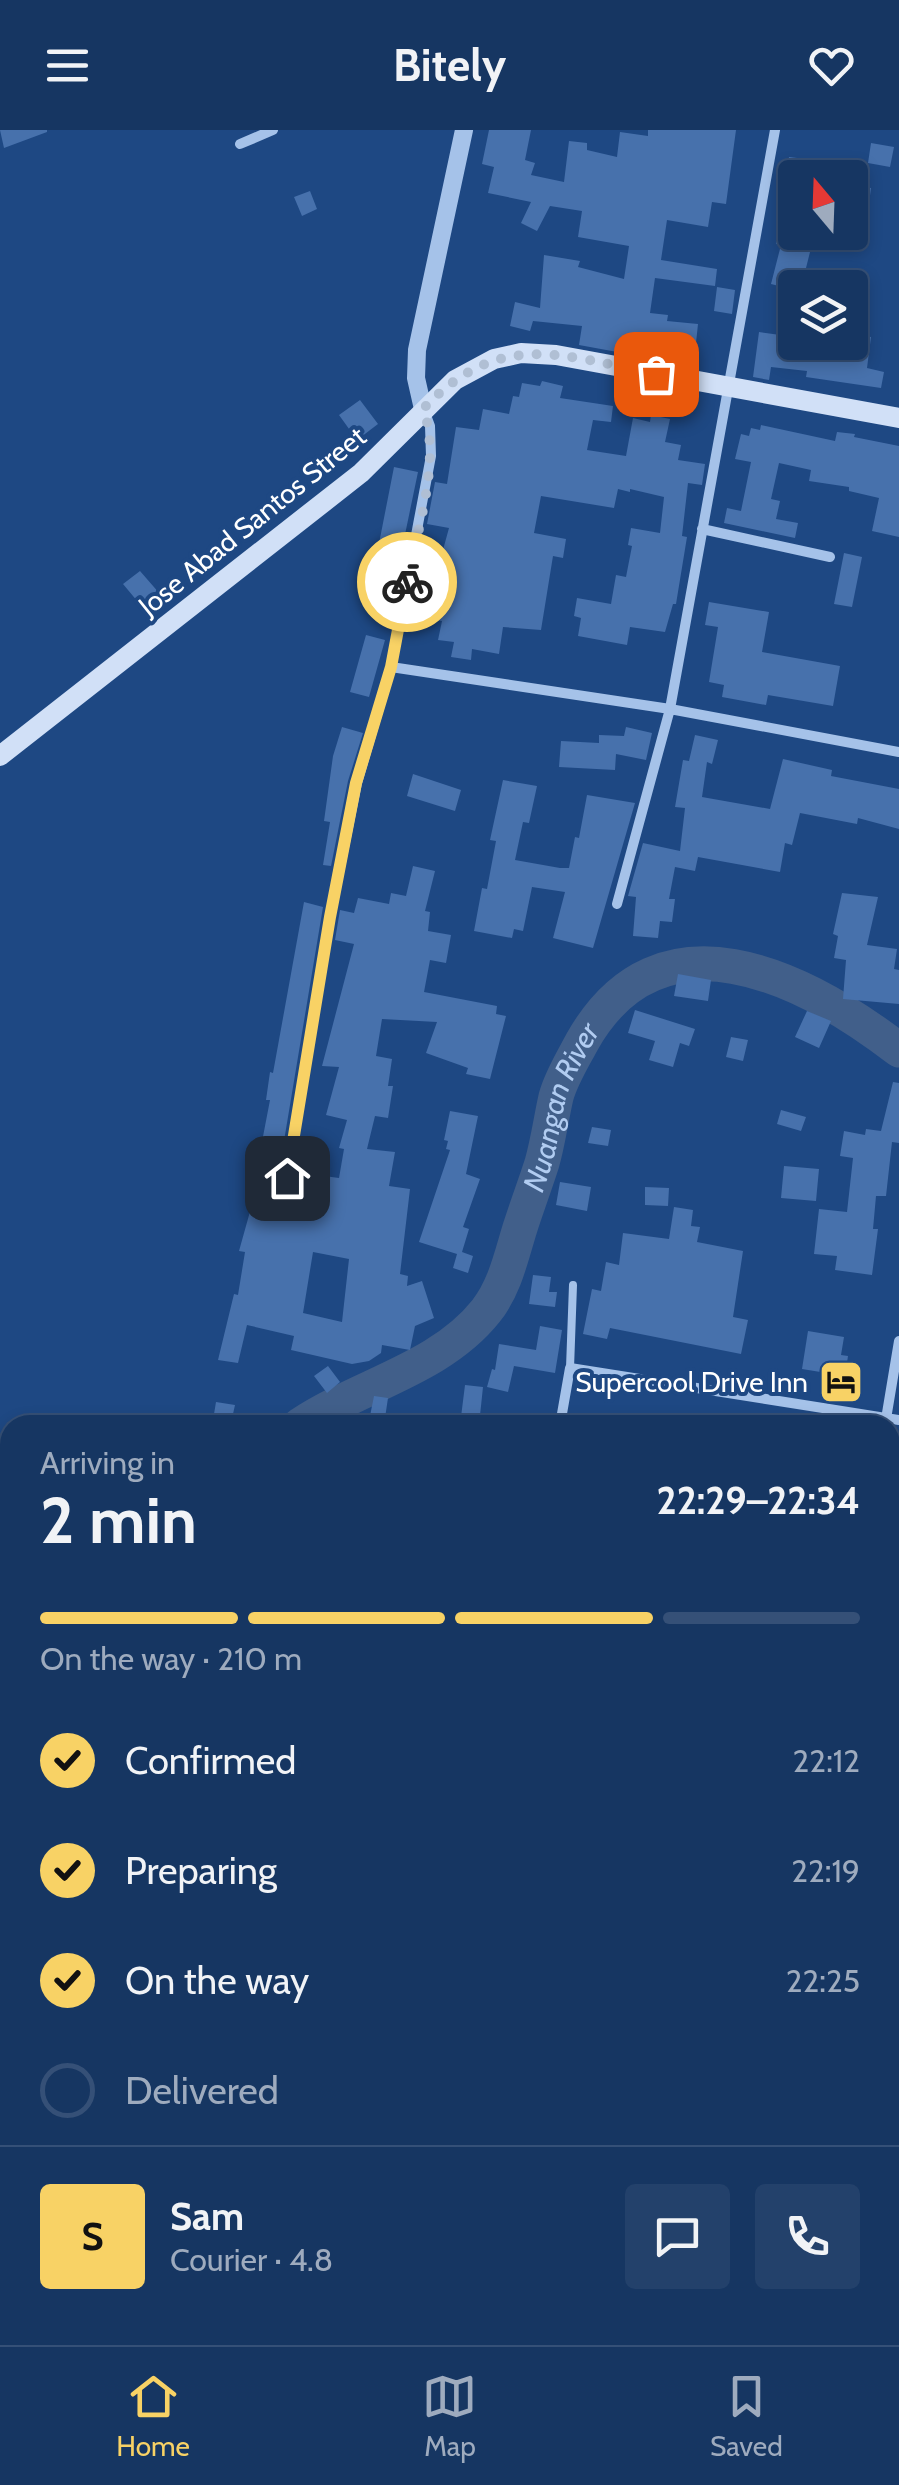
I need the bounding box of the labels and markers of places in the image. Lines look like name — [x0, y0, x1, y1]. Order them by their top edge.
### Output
pin — [614, 332, 699, 417]
pin — [245, 1136, 330, 1221]
hotel icon: Supercool Drive Inn — [818, 1359, 864, 1405]
place label: Supercool Drive Inn — [575, 1365, 808, 1399]

